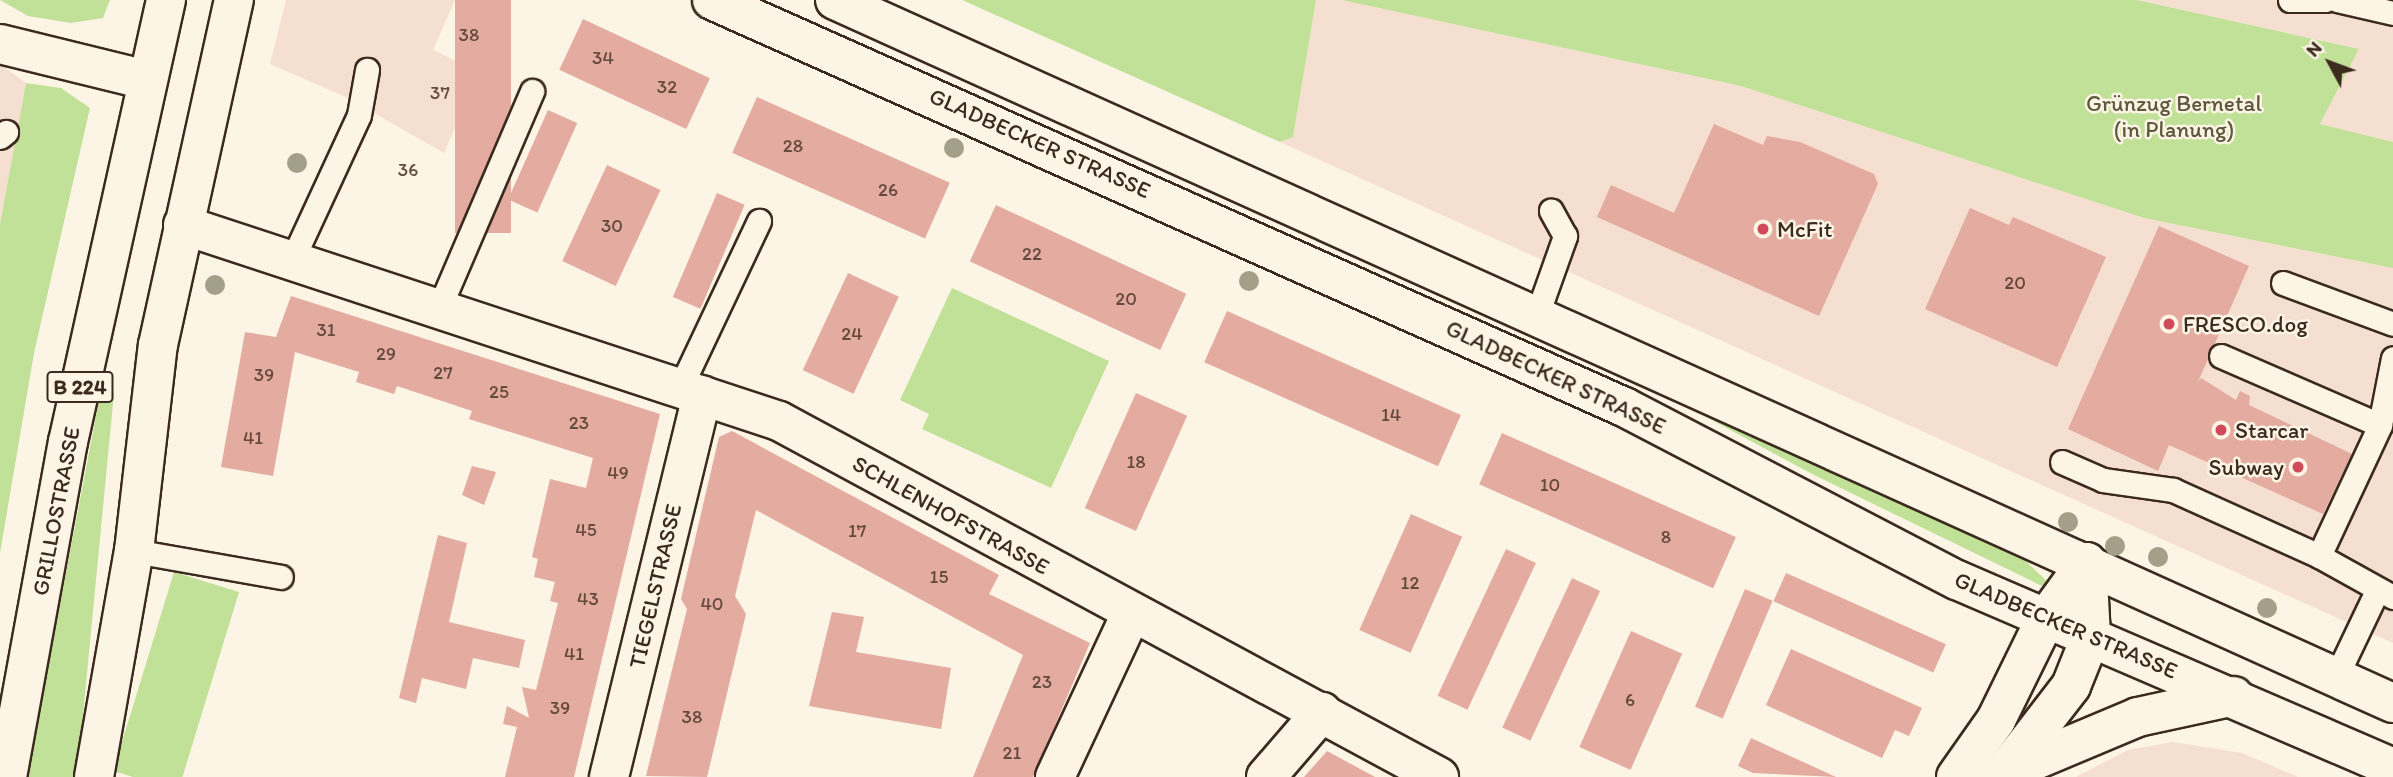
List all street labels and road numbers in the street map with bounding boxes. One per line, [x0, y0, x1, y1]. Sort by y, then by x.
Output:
street label: GLADBECKER STRASSE [925, 82, 1155, 204]
street label: GLADBECKER STRASSE [1441, 314, 1671, 440]
road number: B 224 [45, 370, 115, 404]
street label: GRILLOSTRASSE [26, 424, 86, 598]
street label: SCHLENHOFSTRASSE [848, 449, 1054, 581]
street label: TIEGELSTRASSE [623, 501, 687, 671]
street label: GLADBECKER STRASSE [1950, 565, 2182, 685]

